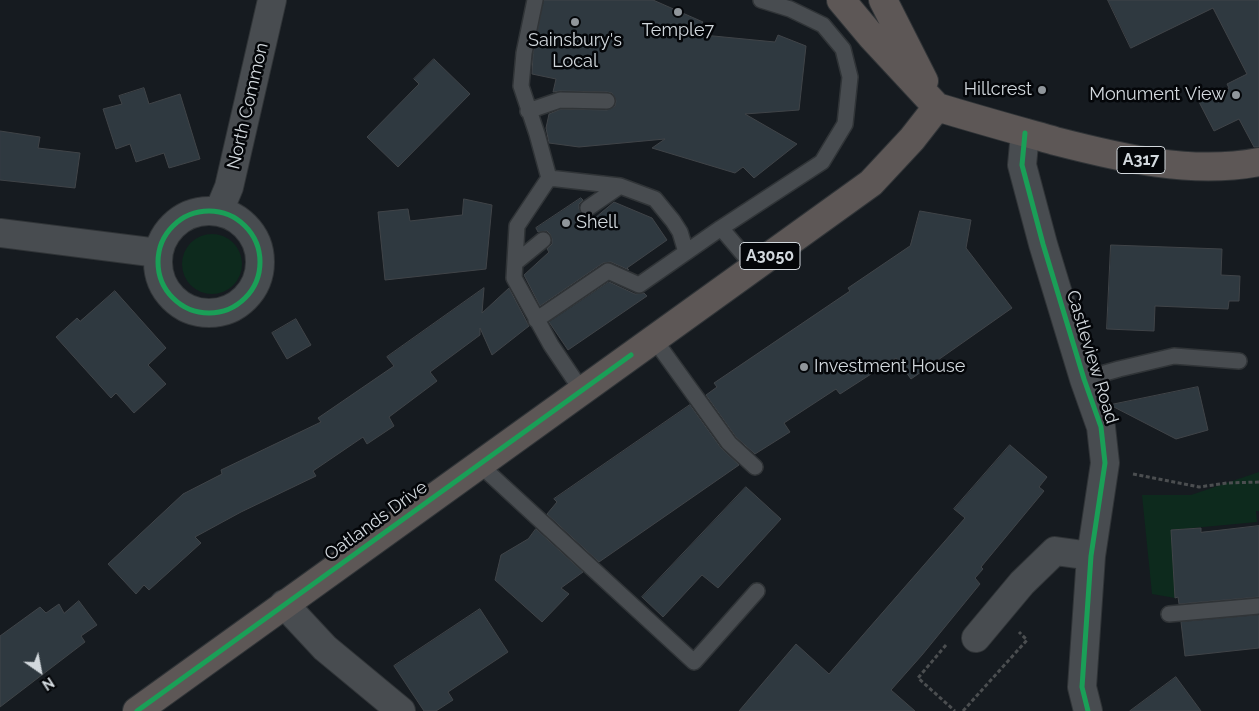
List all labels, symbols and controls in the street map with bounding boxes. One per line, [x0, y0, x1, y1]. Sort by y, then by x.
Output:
marker: Temple7 [672, 6, 684, 18]
marker: Sainsbury's Local [569, 16, 581, 28]
place label: Temple7 [642, 20, 714, 42]
place label: Sainsbury's Local [528, 30, 622, 72]
street label: North Common [223, 41, 273, 171]
place label: Hillcrest [964, 79, 1032, 101]
marker: Hillcrest [1036, 84, 1048, 96]
place label: Monument View [1089, 84, 1226, 106]
marker: Monument View [1230, 89, 1242, 101]
road number: A317 [1117, 146, 1165, 174]
place label: Shell [576, 212, 618, 234]
marker: Shell [560, 217, 572, 229]
road number: A3050 [740, 242, 800, 270]
street label: Castleview Road [1061, 288, 1123, 426]
place label: Investment House [814, 356, 965, 378]
marker: Investment House [798, 361, 810, 373]
street label: Oatlands Drive [320, 476, 432, 566]
north arrow [15, 646, 65, 696]
text: N [39, 674, 57, 693]

